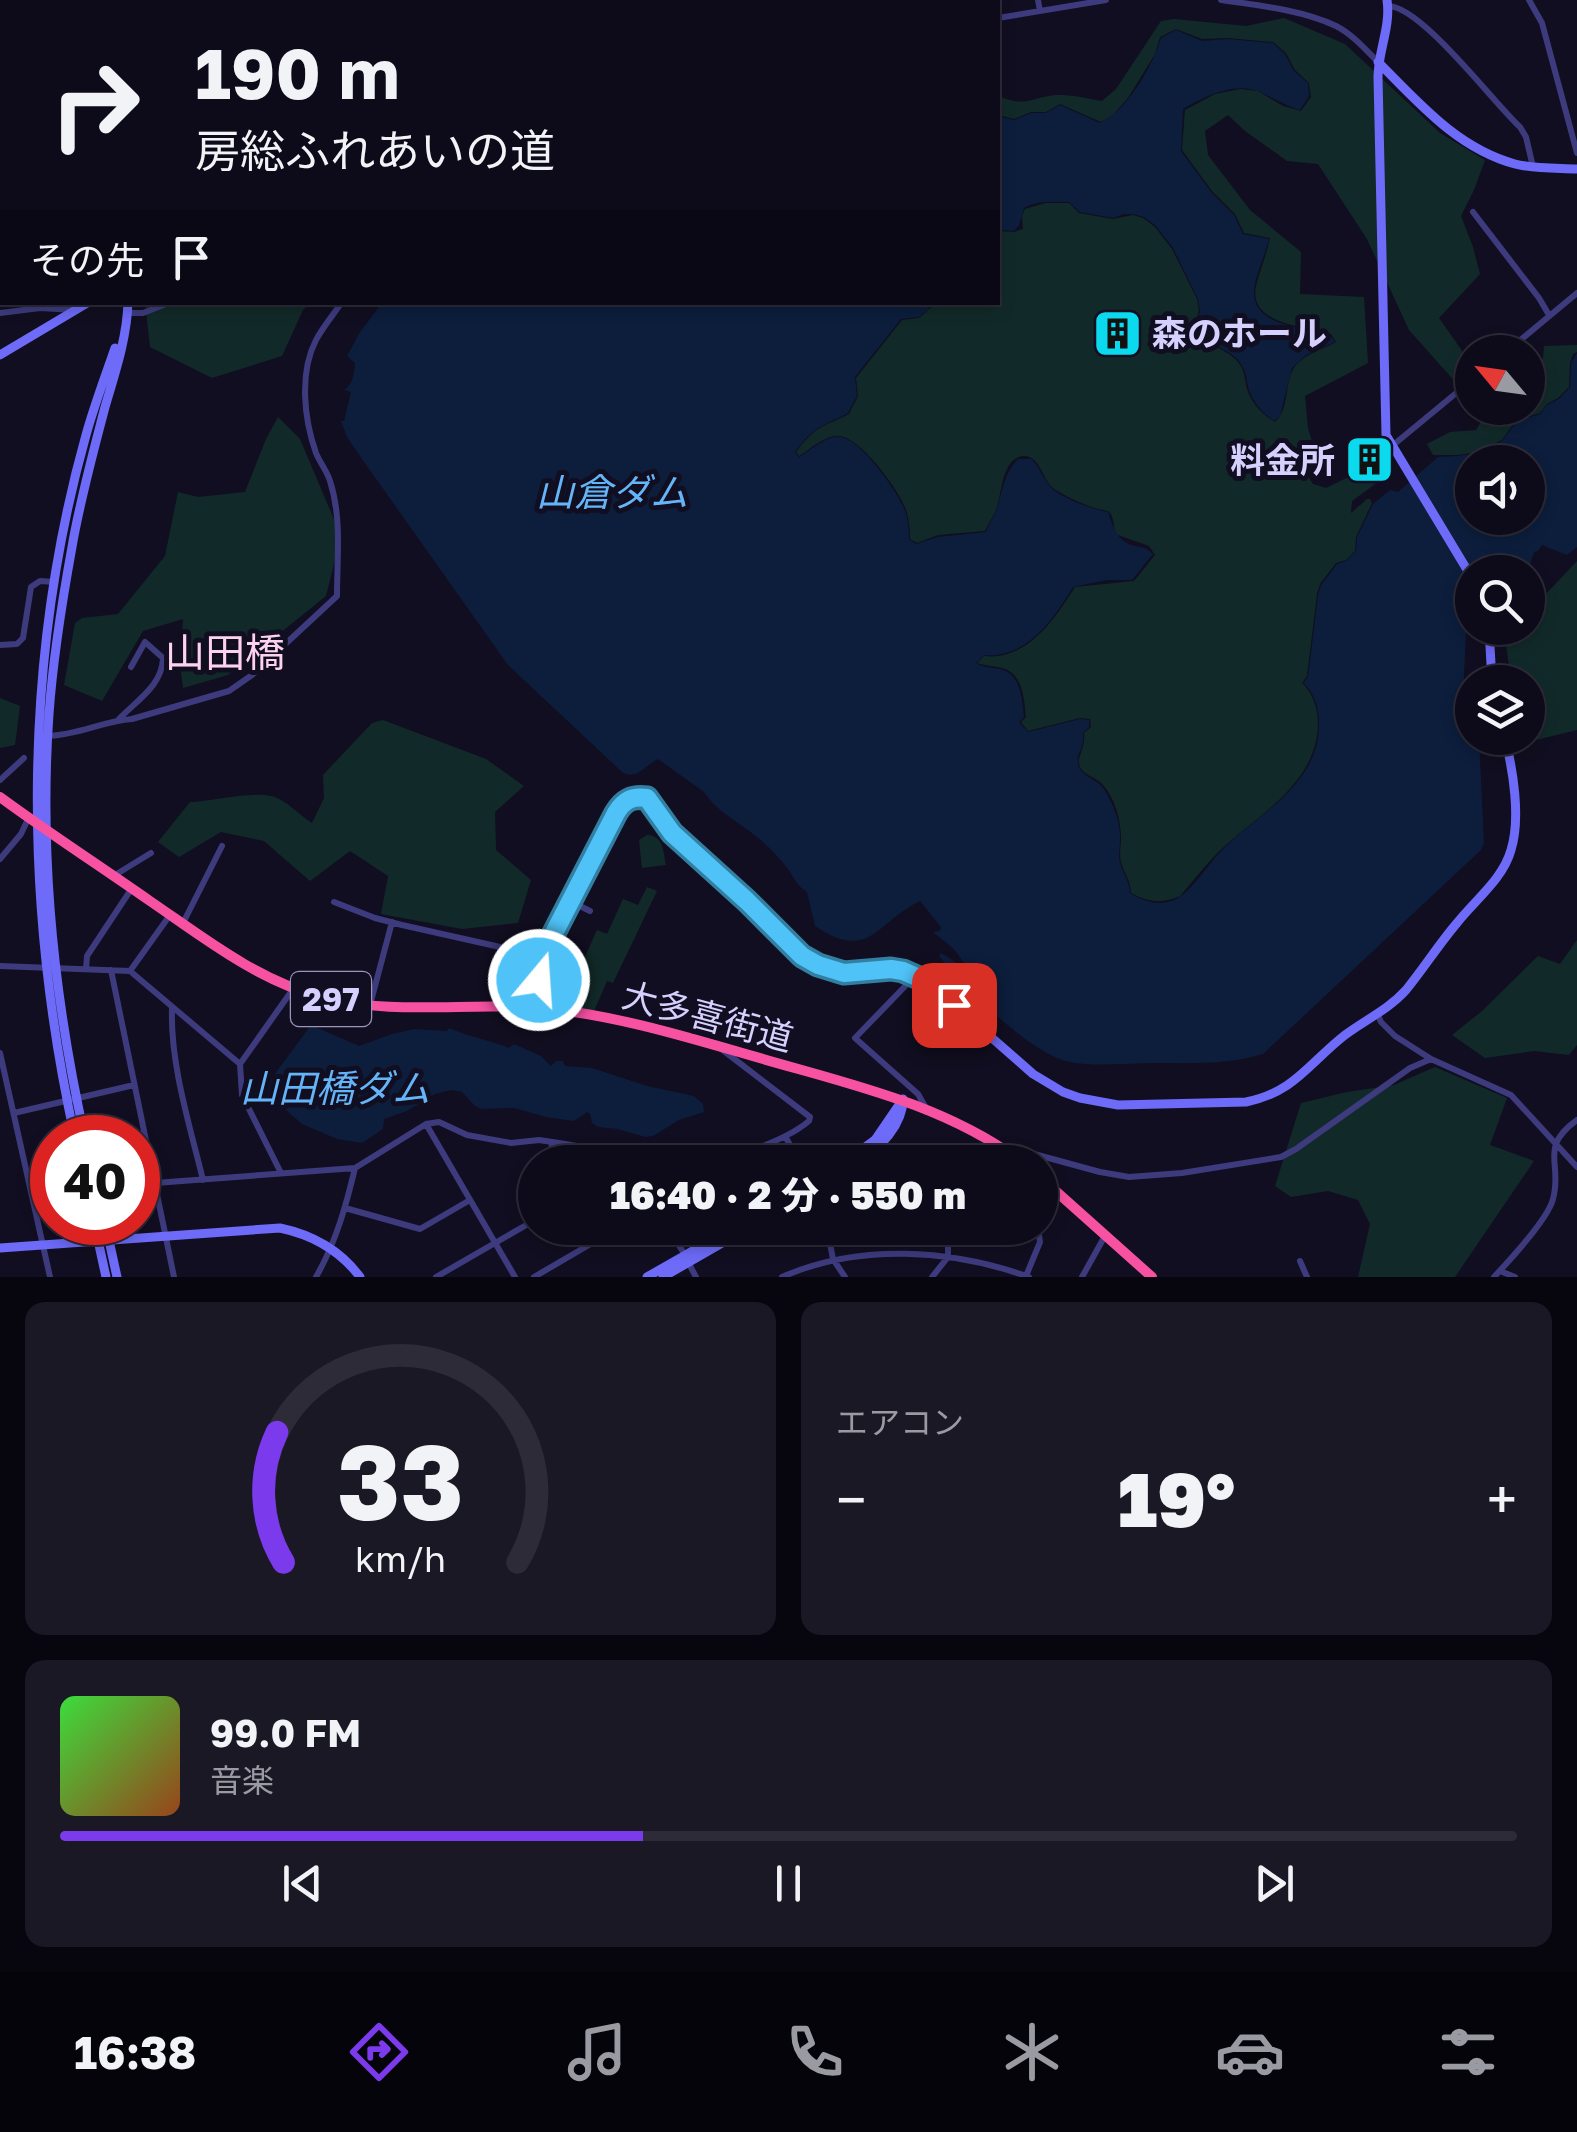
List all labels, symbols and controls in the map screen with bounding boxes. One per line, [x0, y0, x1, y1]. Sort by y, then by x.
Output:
text: 190 m [195, 30, 400, 114]
icon: right [30, 40, 160, 170]
text: 房総ふれあいの道 [195, 123, 555, 177]
icon: arrive [164, 230, 219, 285]
text: その先 [30, 237, 144, 282]
building icon: 森のホール [1091, 307, 1143, 359]
place label: 森のホール [1152, 312, 1327, 354]
north arrow [1455, 335, 1545, 425]
map controls [1455, 335, 1545, 755]
building icon: 料金所 [1344, 434, 1396, 486]
place label: 料金所 [1230, 439, 1335, 481]
button: sound [1455, 445, 1545, 535]
water label: 山倉ダム [536, 469, 688, 514]
button: search [1455, 555, 1545, 645]
district label: 山田橋 [165, 628, 285, 676]
button: layers [1455, 665, 1545, 755]
position arrow [487, 928, 591, 1032]
pin [912, 963, 997, 1048]
road number: 297 [291, 972, 371, 1026]
street label: 大多喜街道 [618, 973, 798, 1059]
icon: arrive [927, 978, 982, 1033]
water label: 山田橋ダム [240, 1065, 430, 1110]
speed limit sign: 40 [30, 1115, 160, 1245]
text: 16:40 · 2 分 · 550 m [610, 1172, 966, 1217]
text: エアコン [836, 1403, 964, 1441]
text: 33 [337, 1418, 464, 1543]
text: 19° [1118, 1453, 1235, 1544]
text: − [836, 1466, 866, 1532]
text: + [1487, 1466, 1517, 1532]
text: km/h [355, 1537, 446, 1580]
text: 99.0 FM [210, 1710, 361, 1755]
text: 音楽 [210, 1761, 274, 1799]
icon: previous [275, 1856, 330, 1911]
icon: pause [761, 1856, 816, 1911]
icon: next [1247, 1856, 1302, 1911]
icon: directions [344, 2017, 414, 2087]
icon: music [562, 2017, 632, 2087]
icon: phone [780, 2017, 850, 2087]
icon: climate [997, 2017, 1067, 2087]
icon: car [1215, 2017, 1285, 2087]
icon: filters [1433, 2017, 1503, 2087]
text: 16:38 [74, 2025, 196, 2079]

